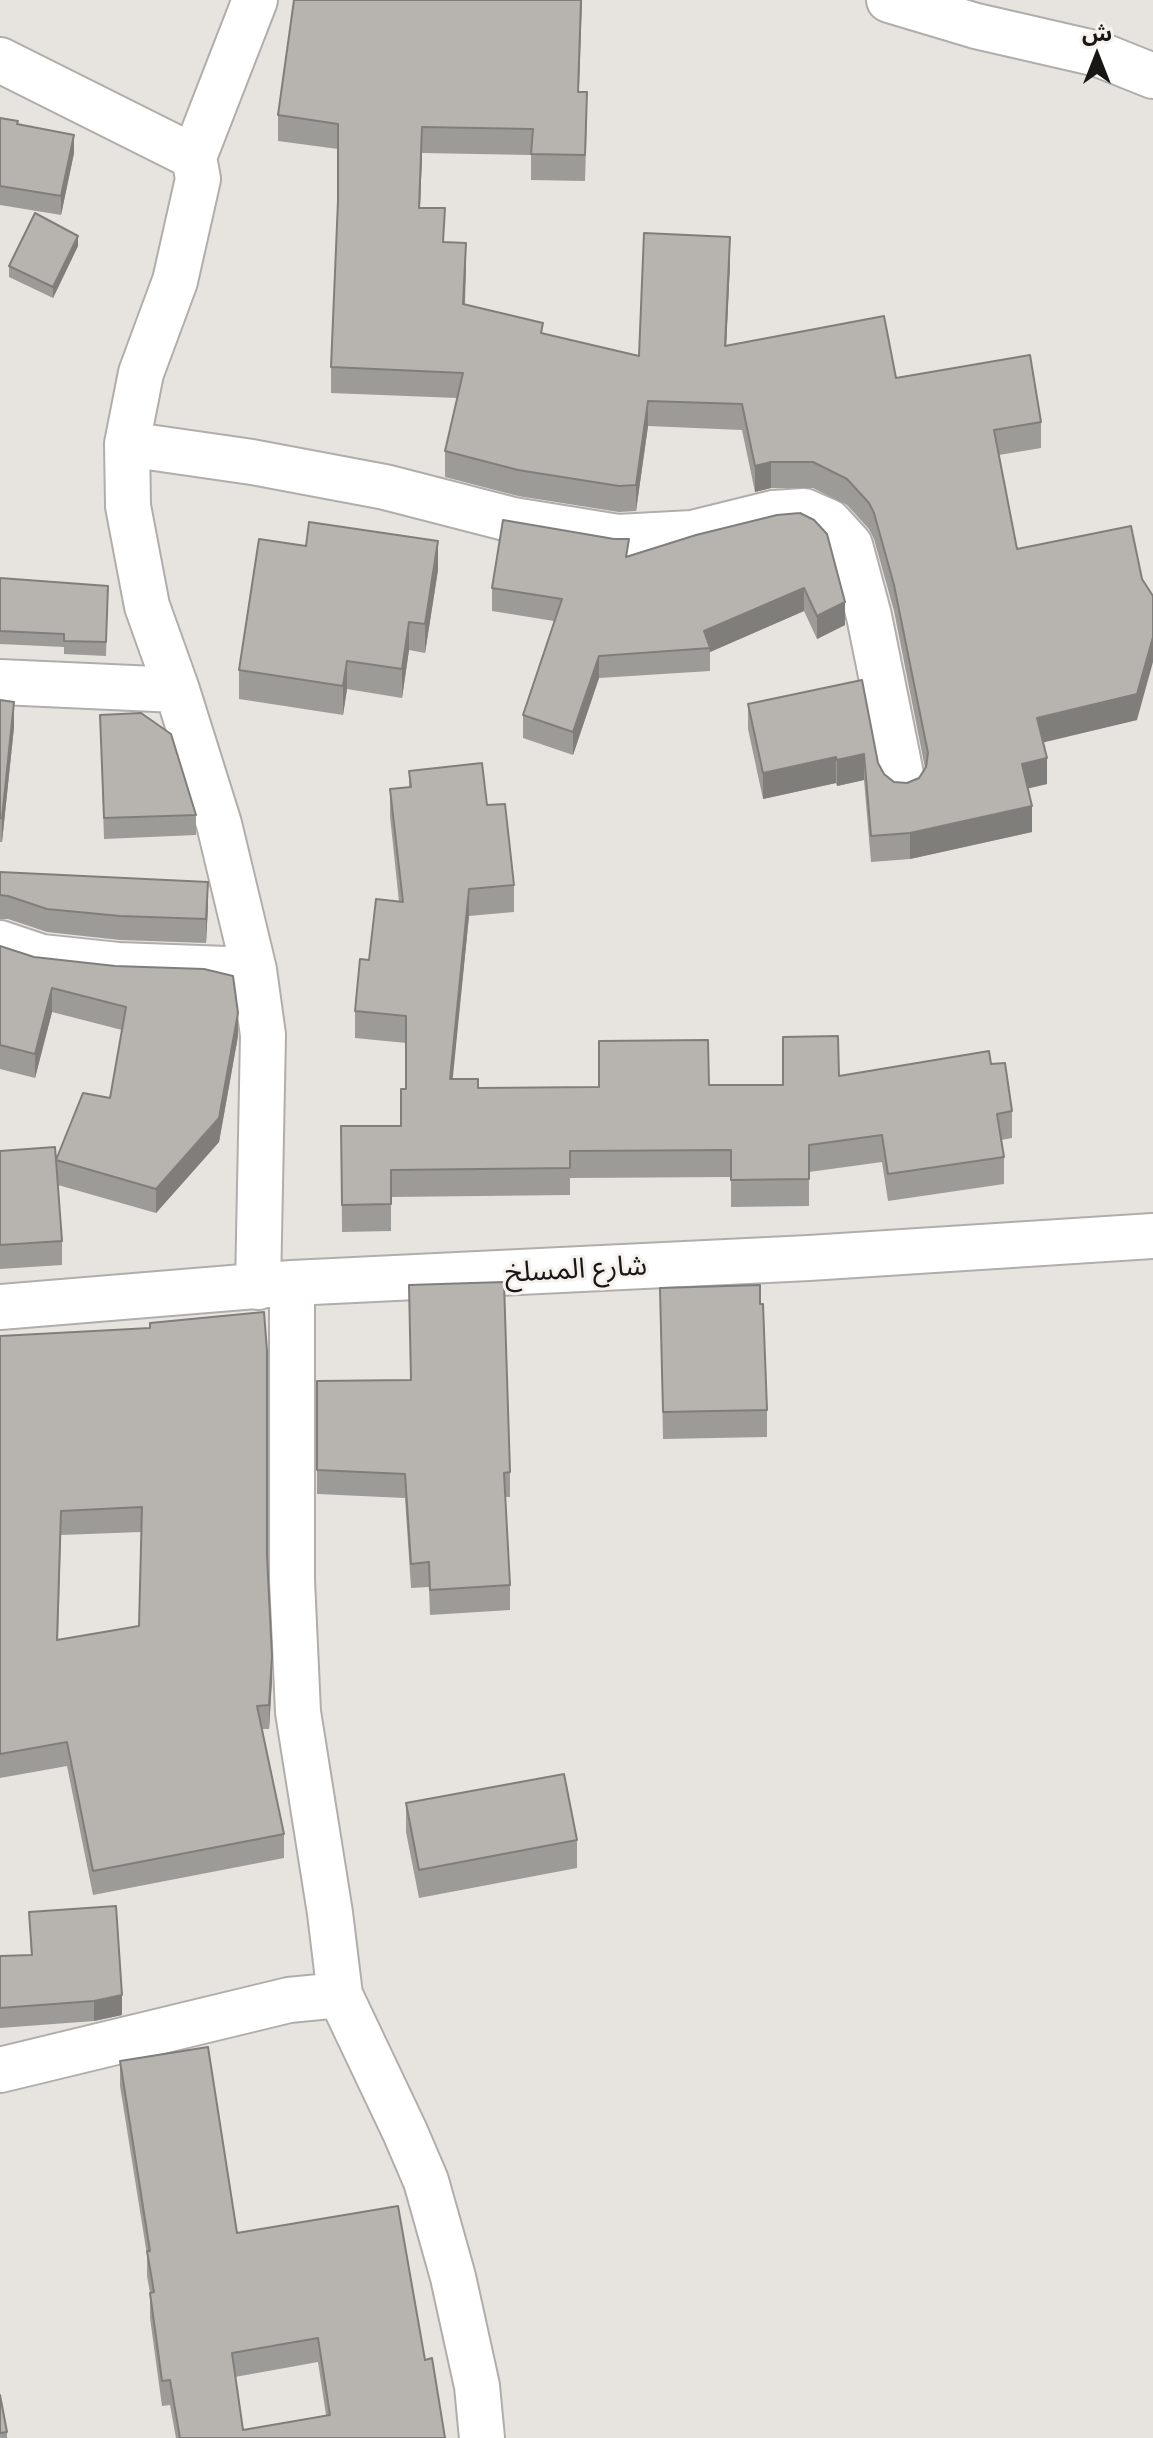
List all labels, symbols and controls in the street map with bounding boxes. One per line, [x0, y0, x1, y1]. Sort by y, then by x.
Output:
north arrow [1057, 16, 1137, 96]
text: ش [1082, 17, 1112, 47]
street label: شارع المسلخ [504, 1249, 648, 1291]

